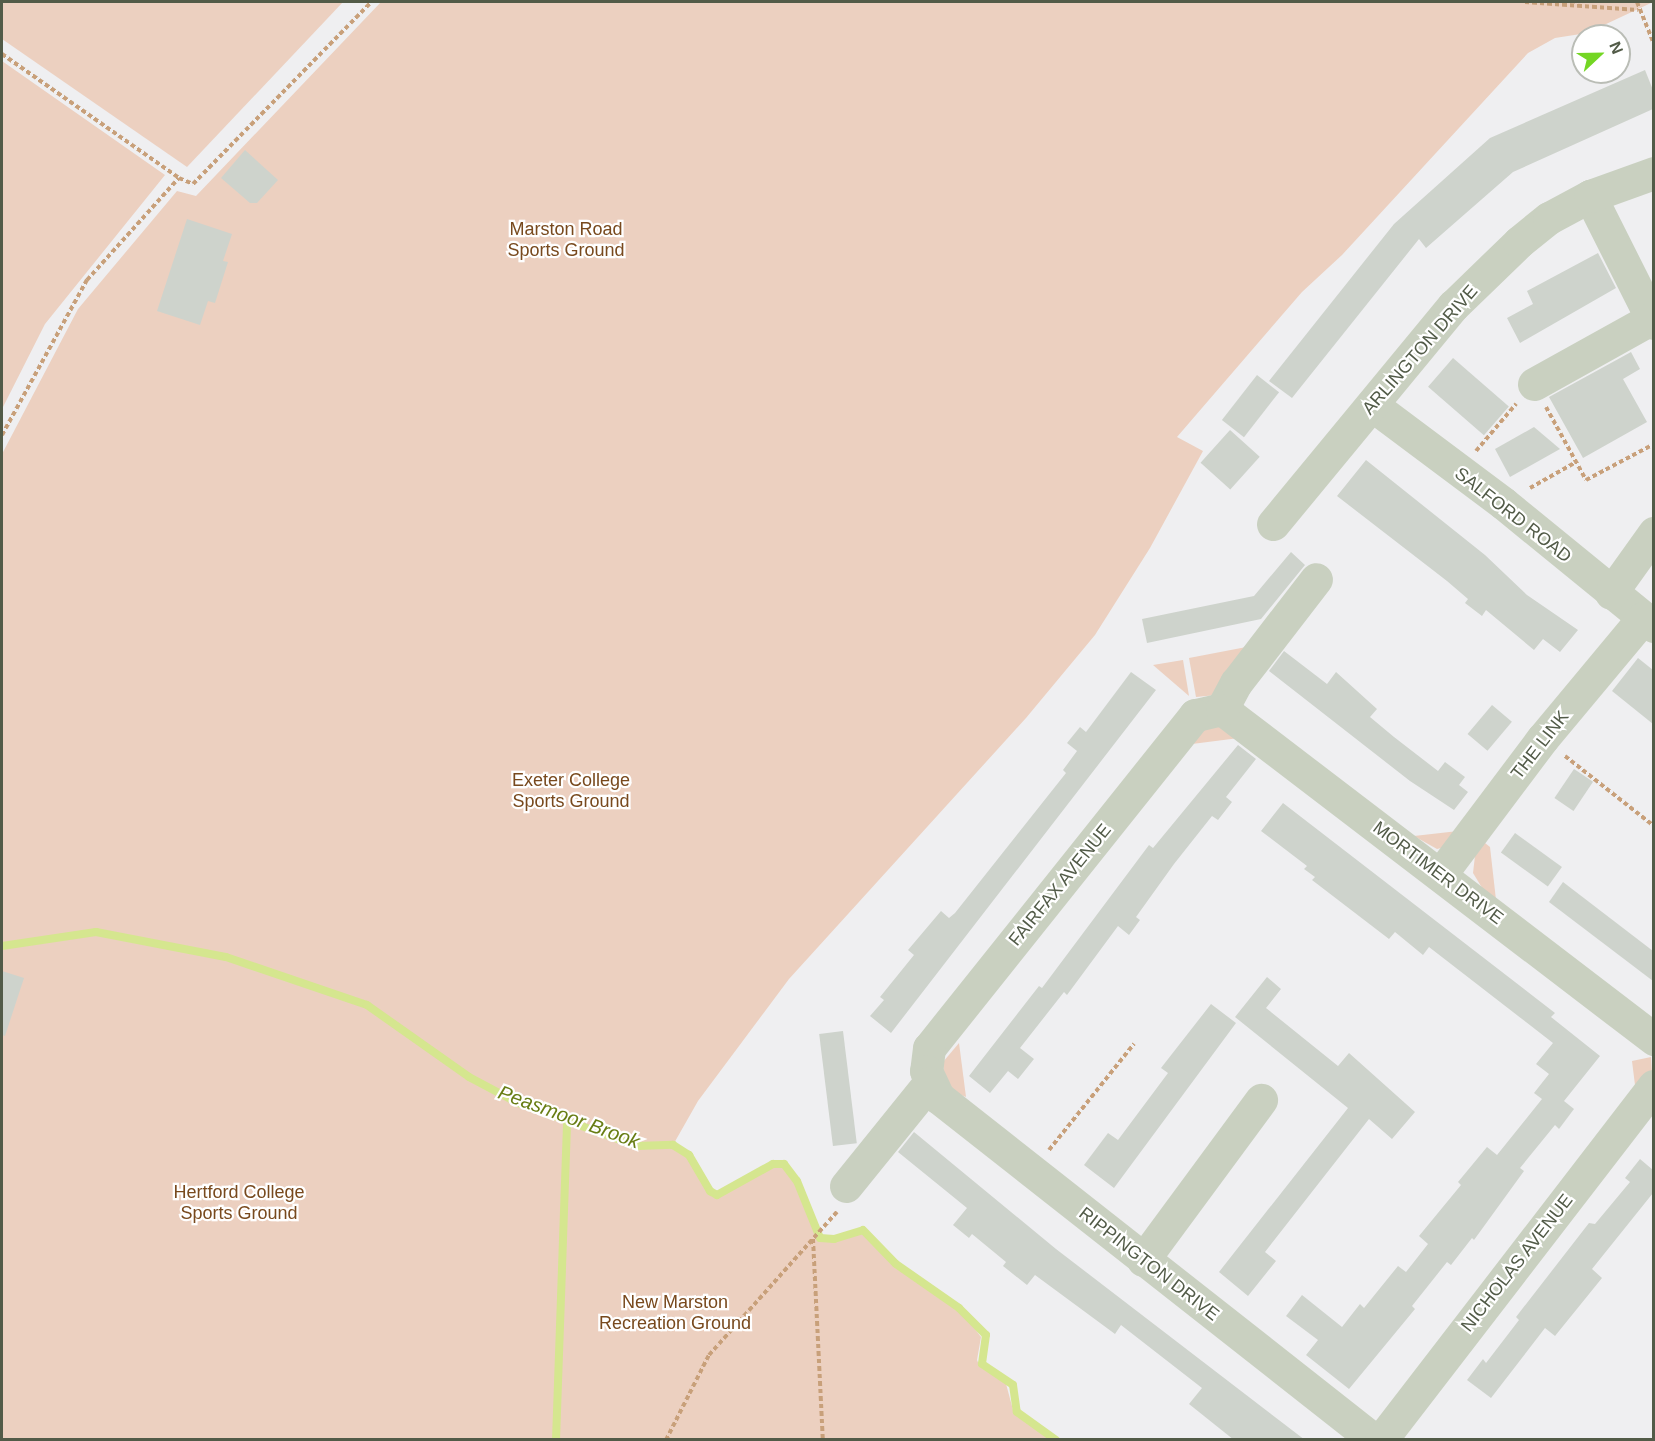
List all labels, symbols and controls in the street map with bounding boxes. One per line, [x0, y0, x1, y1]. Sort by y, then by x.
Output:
north arrow [1571, 24, 1631, 84]
text: N [1606, 39, 1626, 56]
park label: Marston Road Sports Ground [507, 219, 625, 262]
street label: ARLINGTON DRIVE [1358, 281, 1482, 419]
street label: SALFORD ROAD [1450, 463, 1576, 567]
street label: THE LINK [1507, 706, 1573, 784]
park label: Exeter College Sports Ground [512, 770, 630, 812]
street label: MORTIMER DRIVE [1369, 817, 1507, 929]
street label: FAIRFAX AVENUE [1004, 819, 1116, 951]
water label: Peasmoor Brook [495, 1080, 643, 1154]
park label: Hertford College Sports Ground [173, 1182, 305, 1224]
street label: NICHOLAS AVENUE [1456, 1189, 1578, 1337]
street label: RIPPINGTON DRIVE [1075, 1203, 1223, 1325]
park label: New Marston Recreation Ground [599, 1292, 751, 1334]

